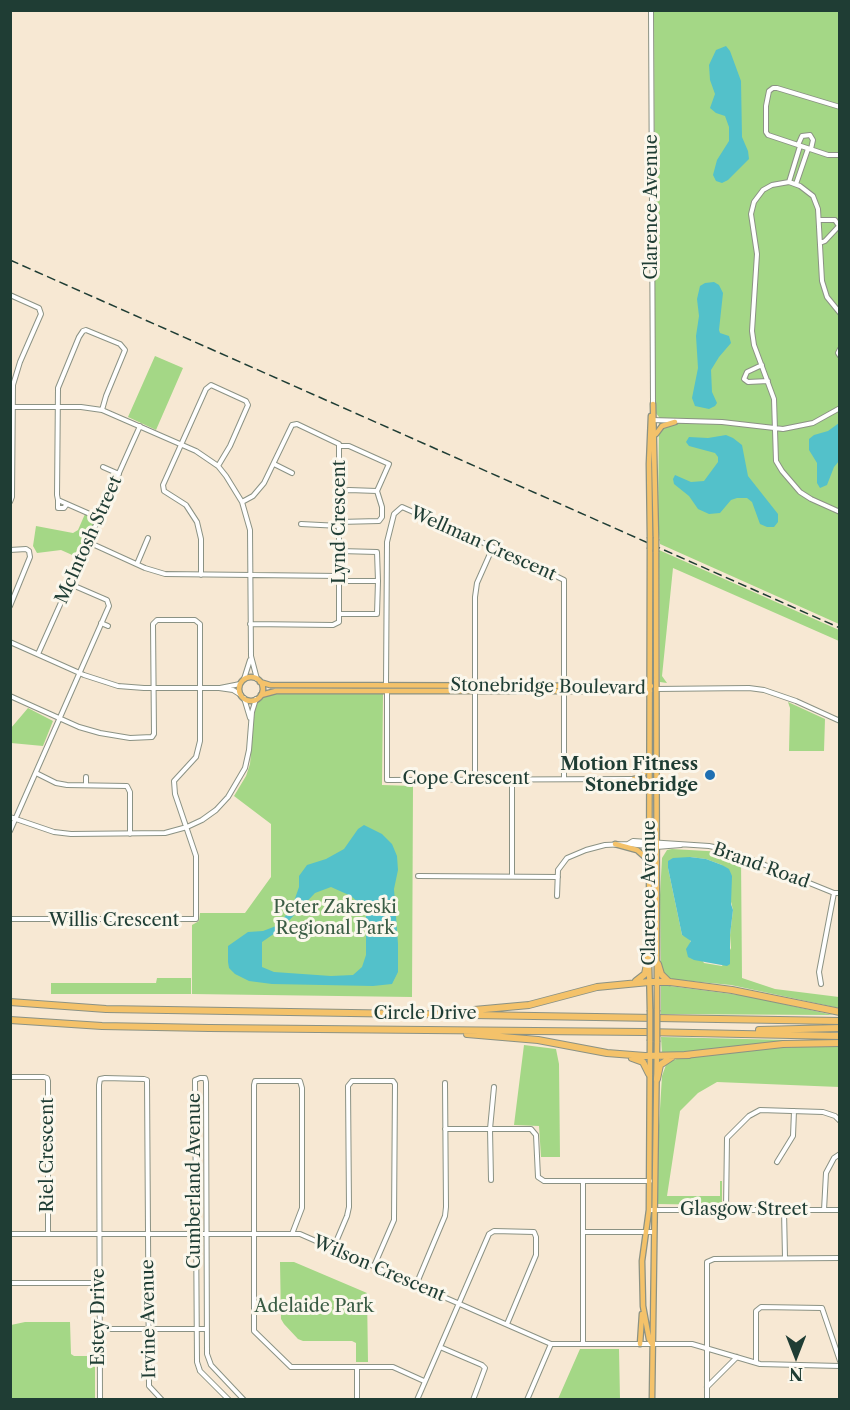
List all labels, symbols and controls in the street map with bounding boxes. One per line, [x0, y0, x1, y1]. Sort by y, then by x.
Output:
street label: Clarence Avenue [641, 134, 663, 280]
street label: Lynd Crescent [329, 460, 351, 584]
street label: McIntosh Street [51, 473, 127, 607]
street label: Wellman Crescent [407, 502, 559, 586]
street label: Stonebridge Boulevard [450, 674, 646, 700]
place label: Motion Fitness Stonebridge [560, 754, 698, 796]
street label: Cope Crescent [402, 768, 530, 790]
marker: Motion Fitness Stonebridge [703, 768, 717, 782]
street label: Clarence Avenue [639, 820, 661, 966]
street label: Brand Road [710, 839, 812, 893]
park label: Peter Zakreski Regional Park [273, 897, 397, 940]
street label: Willis Crescent [49, 910, 179, 932]
street label: Circle Drive [373, 1003, 477, 1025]
street label: Cumberland Avenue [184, 1093, 206, 1269]
street label: Riel Crescent [37, 1097, 59, 1213]
street label: Glasgow Street [680, 1199, 808, 1221]
street label: Wilson Crescent [310, 1231, 448, 1307]
street label: Irvine Avenue [137, 1259, 161, 1379]
street label: Estey Drive [88, 1268, 110, 1366]
park label: Adelaide Park [254, 1296, 374, 1318]
north arrow [766, 1326, 826, 1386]
text: N [789, 1364, 803, 1384]

